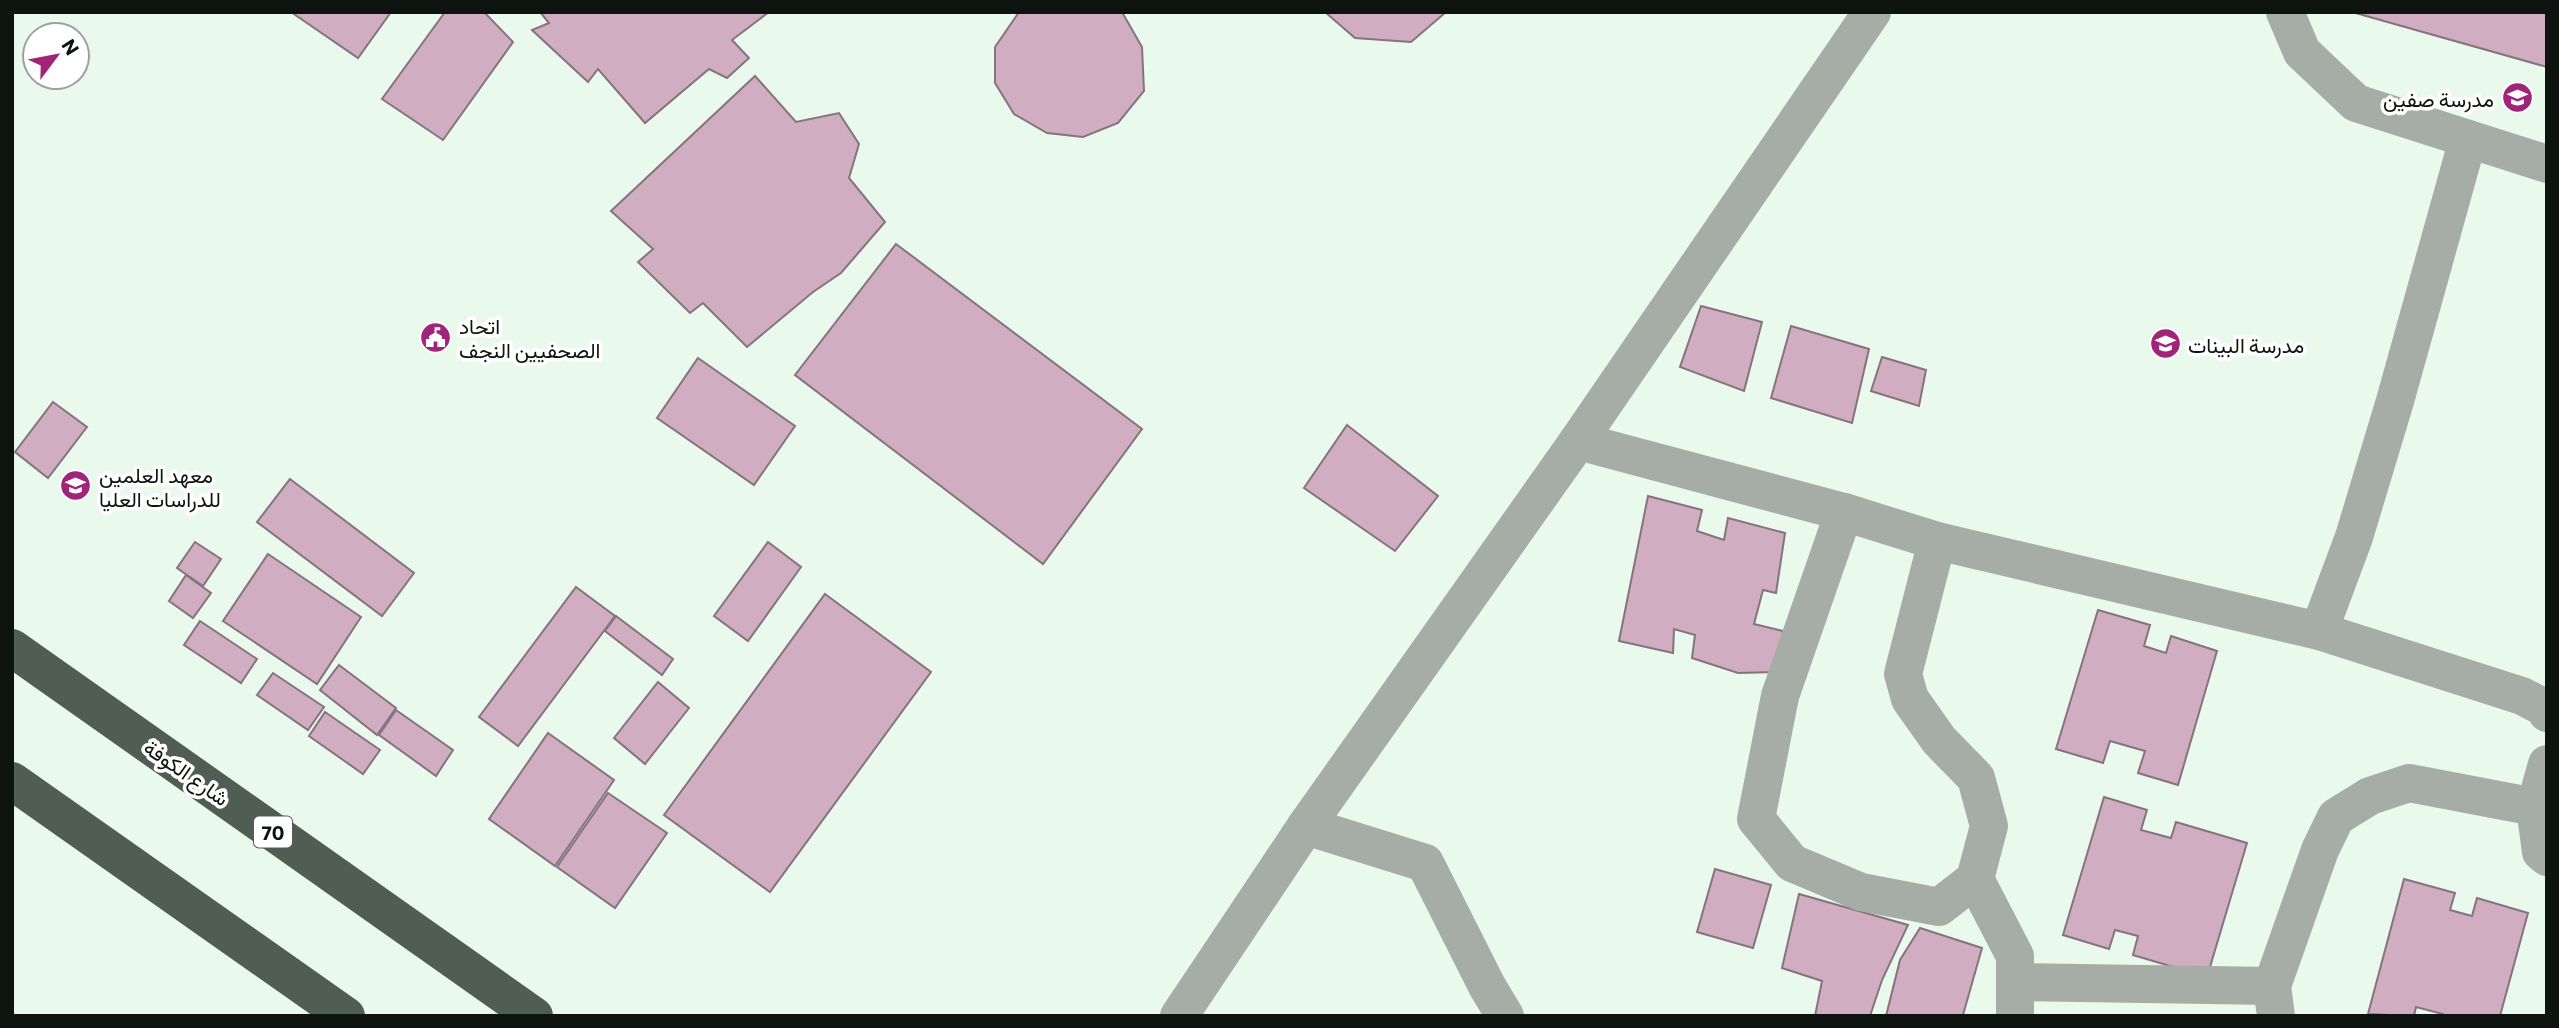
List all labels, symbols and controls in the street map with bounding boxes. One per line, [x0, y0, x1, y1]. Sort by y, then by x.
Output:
north arrow [21, 21, 91, 91]
text: N [57, 35, 84, 59]
school or university icon: مدرسة صفين [2500, 81, 2534, 115]
place label: مدرسة صفين [2383, 86, 2494, 113]
place label: اتحاد الصحفيين النجف [459, 313, 600, 363]
public building icon: اتحاد الصحفيين النجف [419, 320, 453, 354]
school or university icon: مدرسة البينات [2148, 327, 2182, 361]
place label: مدرسة البينات [2188, 332, 2304, 359]
place label: معهد العلمين للدراسات العليا [99, 462, 221, 513]
school or university icon: معهد العلمين للدراسات العليا [59, 469, 93, 503]
street label: شارع الكوفة [138, 734, 234, 813]
road number: 70 [254, 817, 292, 848]

